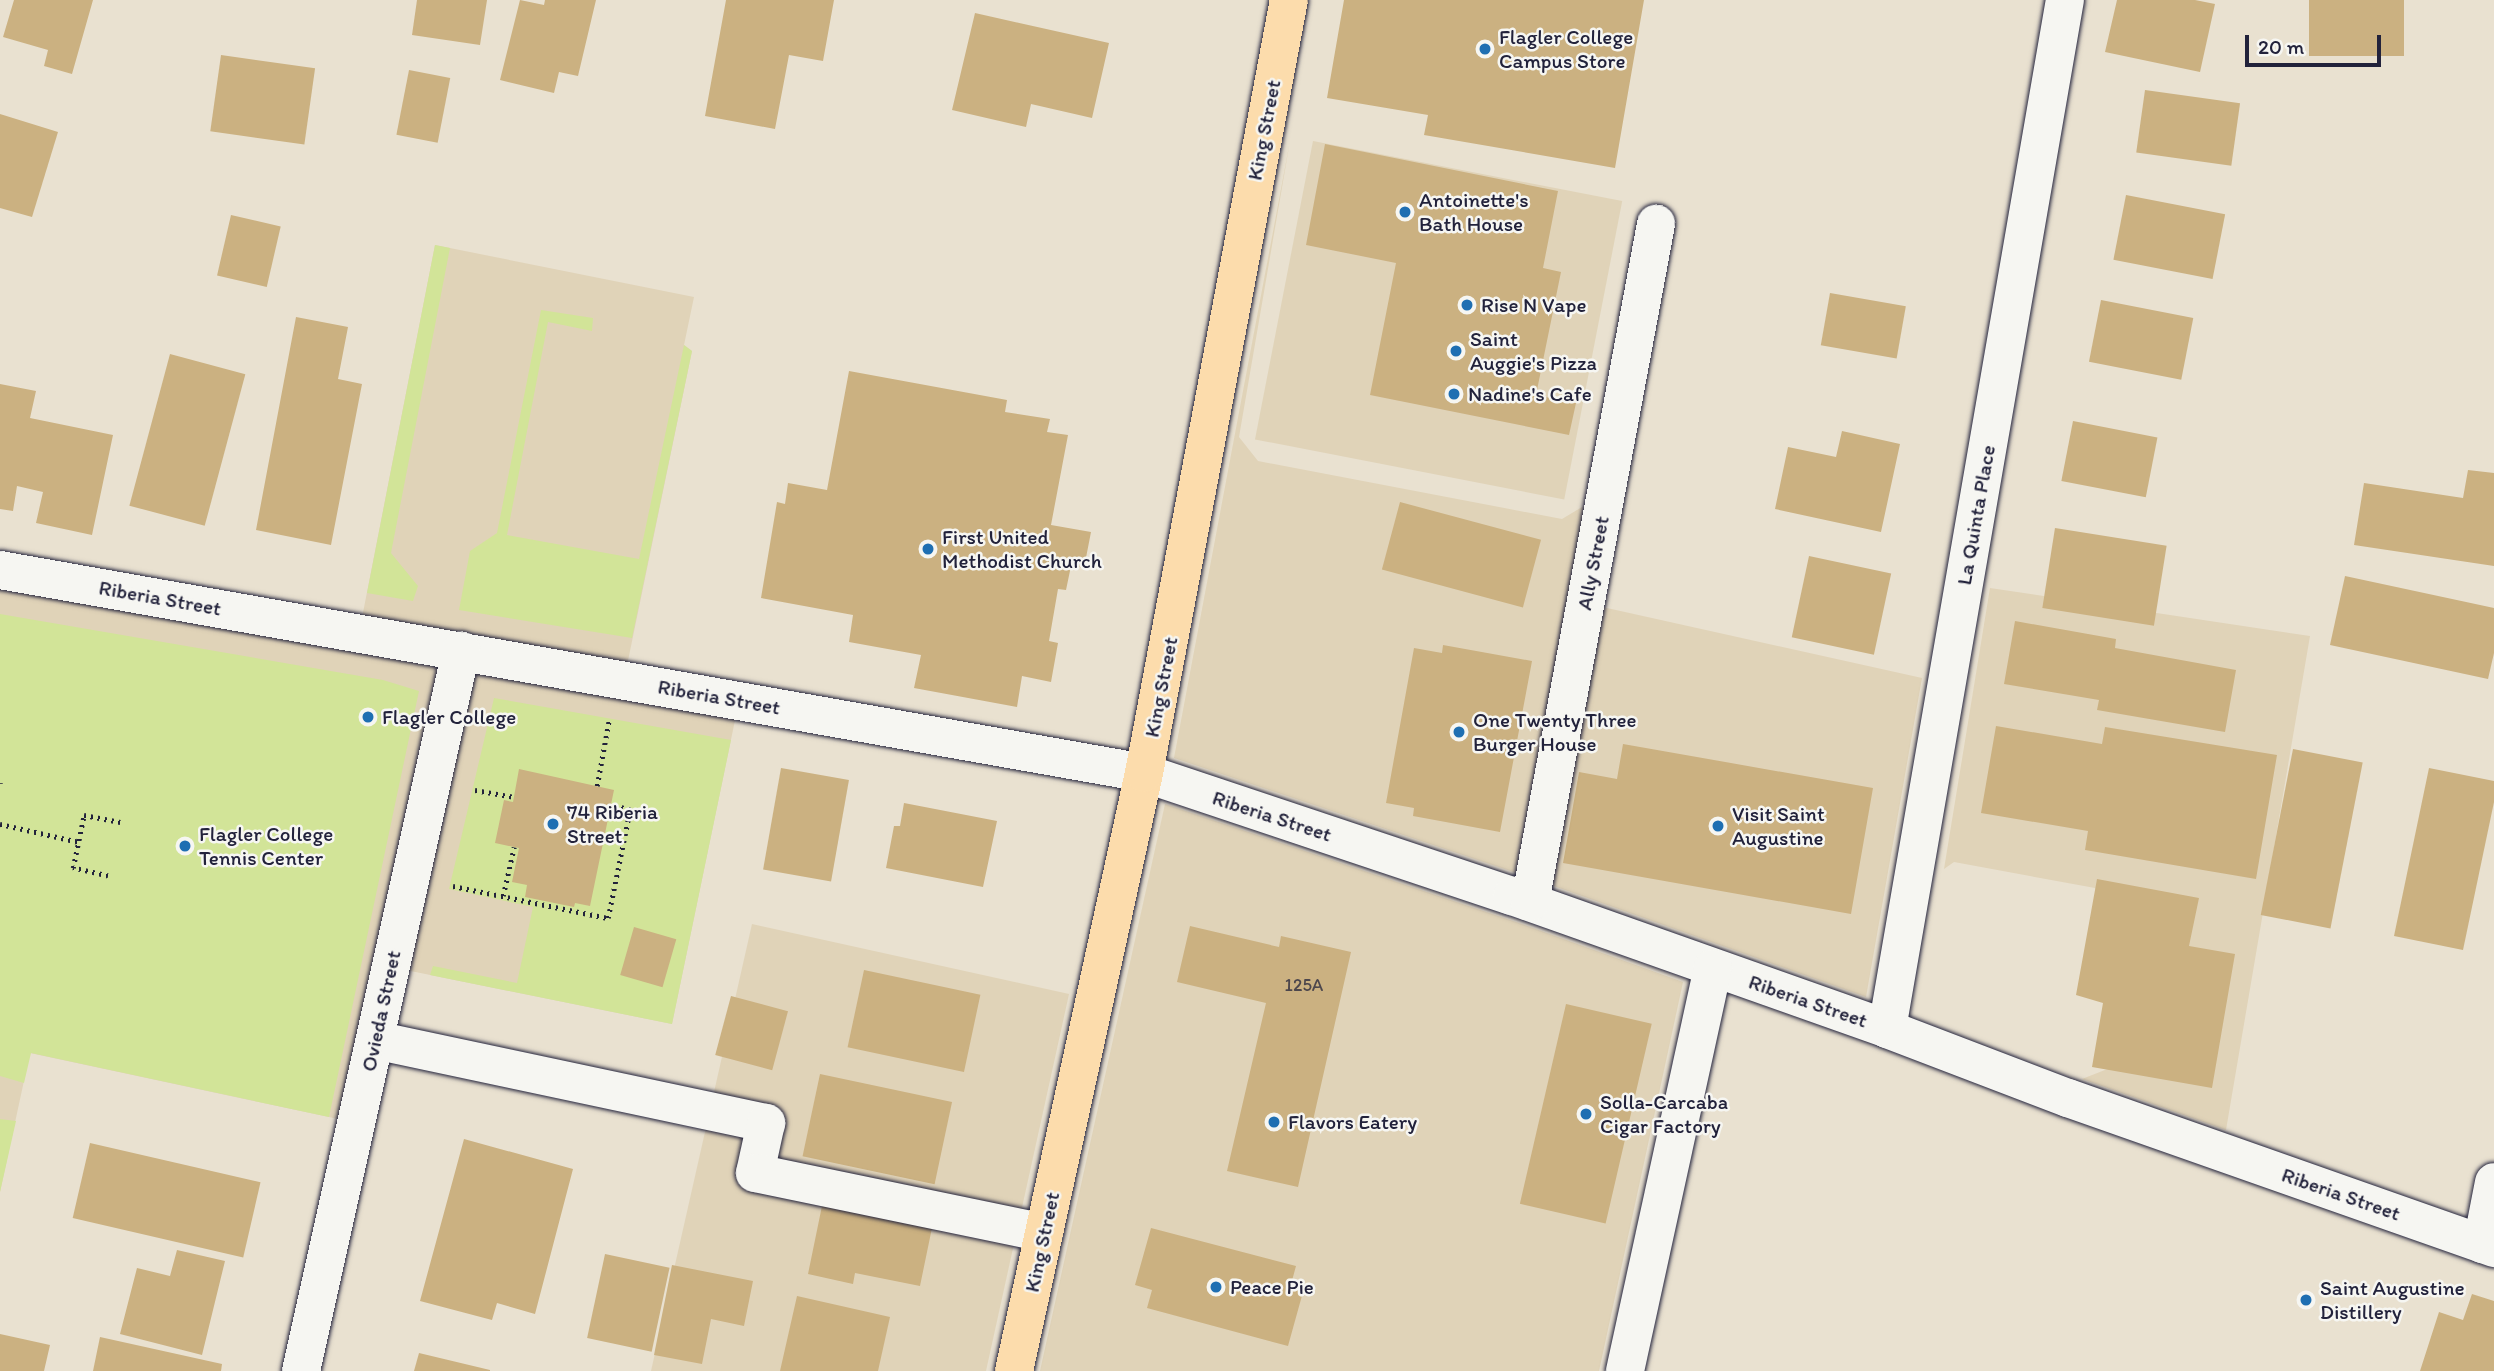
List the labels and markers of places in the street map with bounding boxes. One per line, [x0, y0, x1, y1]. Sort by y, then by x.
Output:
place label: Flagler College Campus Store [1499, 24, 1633, 74]
marker: Flagler College Campus Store [1477, 41, 1493, 57]
place label: Antoinette's Bath House [1419, 187, 1529, 237]
marker: Antoinette's Bath House [1397, 204, 1413, 220]
place label: Rise N Vape [1481, 292, 1586, 318]
marker: Rise N Vape [1459, 297, 1475, 313]
place label: Saint Auggie's Pizza [1470, 326, 1597, 376]
marker: Saint Auggie's Pizza [1448, 343, 1464, 359]
place label: Nadine's Cafe [1468, 381, 1592, 407]
marker: Nadine's Cafe [1446, 386, 1462, 402]
place label: First United Methodist Church [942, 524, 1102, 574]
marker: First United Methodist Church [920, 541, 936, 557]
place label: Flagler College [382, 704, 516, 730]
place label: One Twenty Three Burger House [1473, 707, 1634, 757]
marker: Flagler College [360, 709, 376, 725]
marker: One Twenty Three Burger House [1451, 724, 1467, 740]
place label: 74 Riberia Street [567, 799, 658, 849]
place label: Visit Saint Augustine [1732, 801, 1825, 851]
marker: 74 Riberia Street [545, 816, 561, 832]
marker: Visit Saint Augustine [1710, 818, 1726, 834]
place label: Flagler College Tennis Center [199, 821, 333, 871]
marker: Flagler College Tennis Center [177, 838, 193, 854]
place label: Solla-Carcaba Cigar Factory [1600, 1089, 1728, 1139]
marker: Solla-Carcaba Cigar Factory [1578, 1106, 1594, 1122]
place label: Flavors Eatery [1288, 1109, 1417, 1135]
marker: Flavors Eatery [1266, 1114, 1282, 1130]
place label: Peace Pie [1230, 1274, 1314, 1300]
place label: Saint Augustine Distillery [2320, 1275, 2464, 1325]
marker: Peace Pie [1208, 1279, 1224, 1295]
marker: Saint Augustine Distillery [2298, 1292, 2314, 1308]

